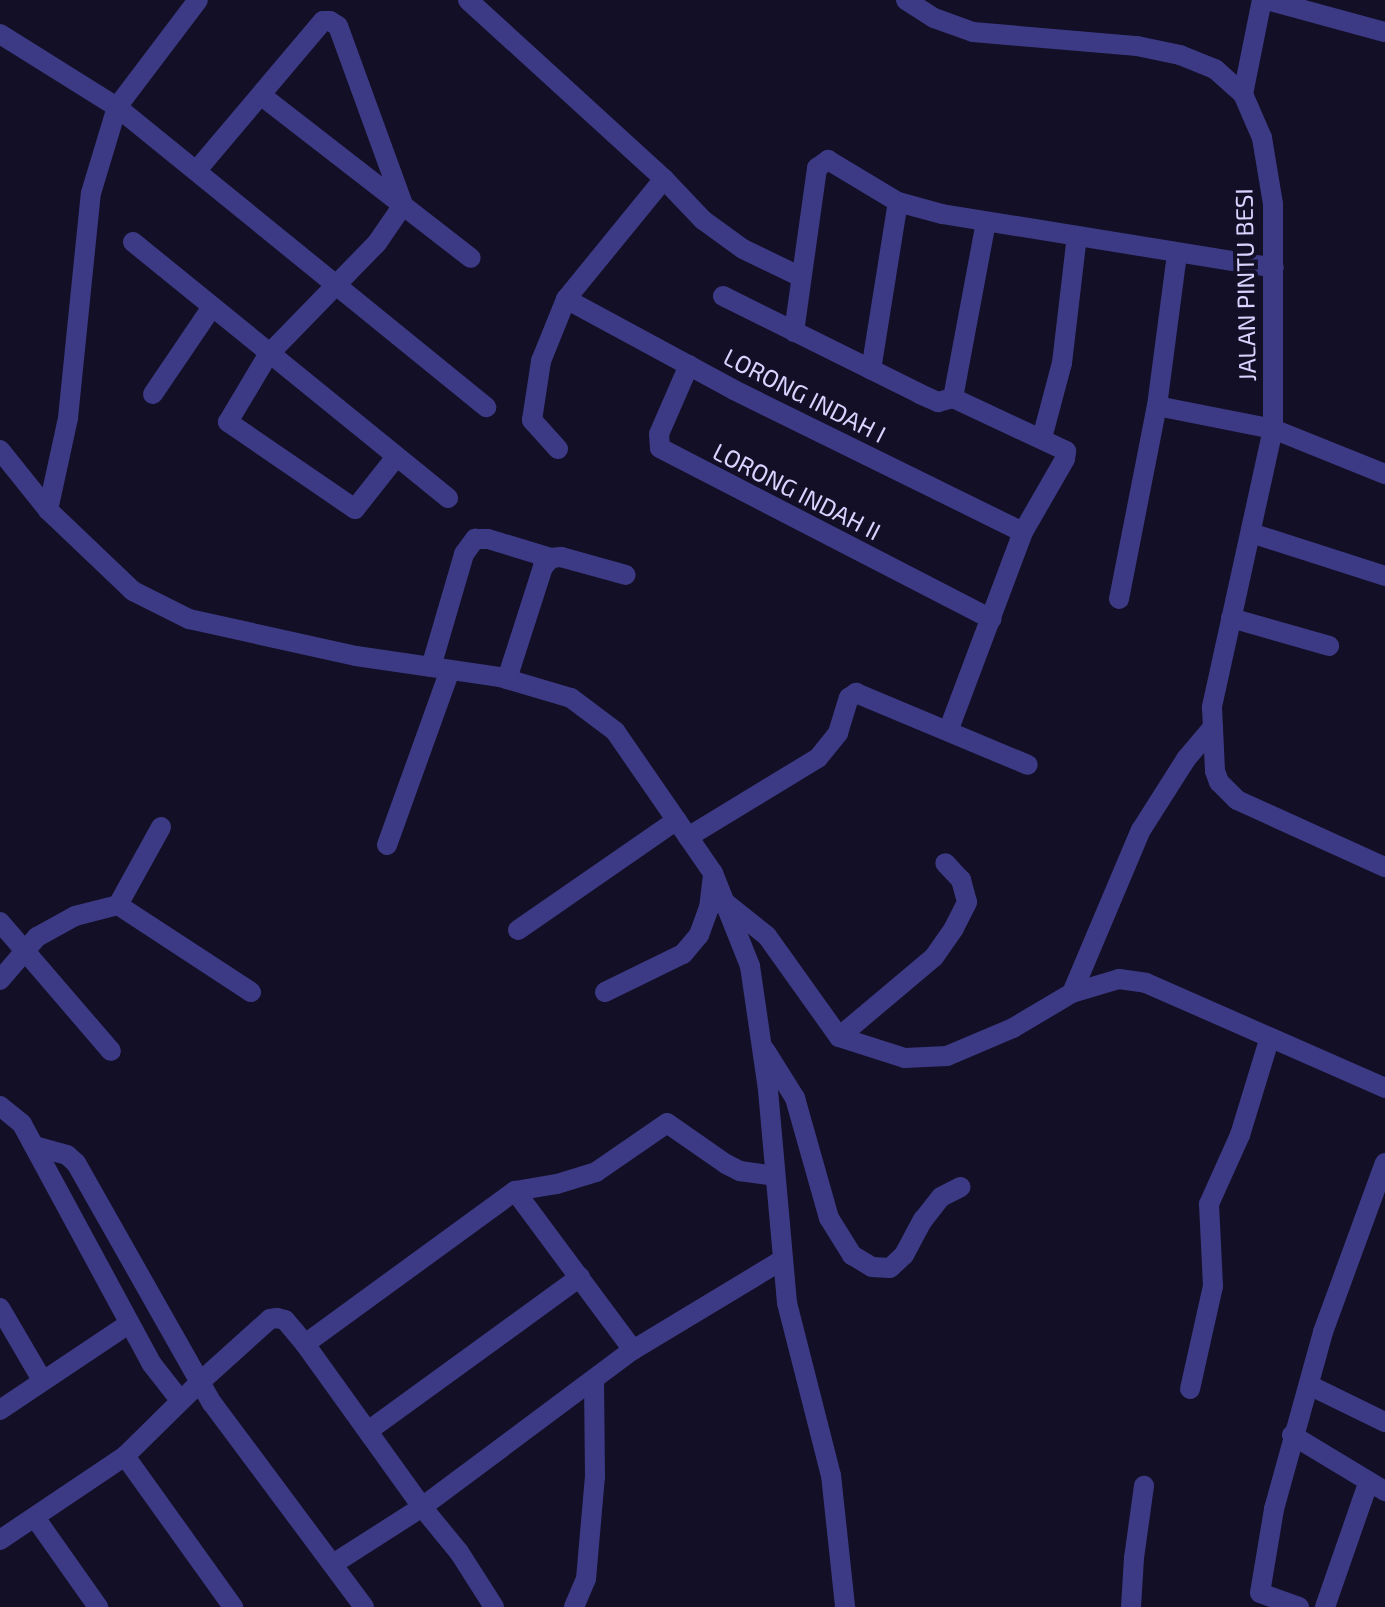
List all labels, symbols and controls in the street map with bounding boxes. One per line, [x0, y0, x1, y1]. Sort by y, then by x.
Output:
street label: JALAN PINTU BESI [1229, 188, 1261, 382]
street label: LORONG INDAH I [719, 342, 891, 448]
street label: LORONG INDAH II [708, 436, 886, 546]

